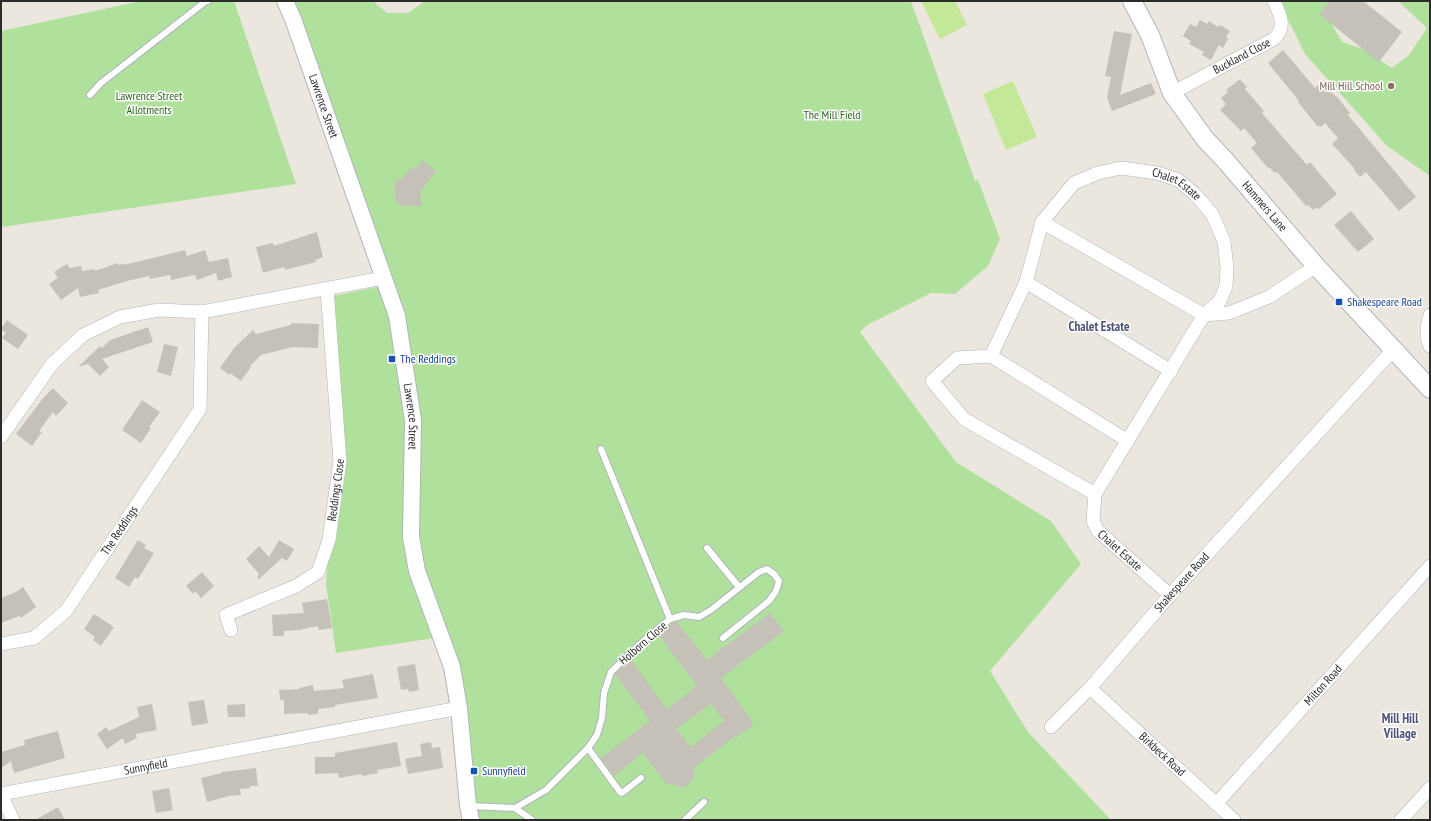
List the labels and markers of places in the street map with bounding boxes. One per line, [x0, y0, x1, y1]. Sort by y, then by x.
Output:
place label: Mill Hill School [1320, 78, 1383, 93]
marker: Mill Hill School [1386, 81, 1396, 91]
place label: Shakespeare Road [1347, 294, 1422, 309]
marker: Shakespeare Road [1334, 297, 1344, 307]
place label: The Reddings [400, 351, 456, 366]
marker: The Reddings [387, 354, 397, 364]
place label: Sunnyfield [482, 763, 526, 778]
marker: Sunnyfield [469, 766, 479, 776]

